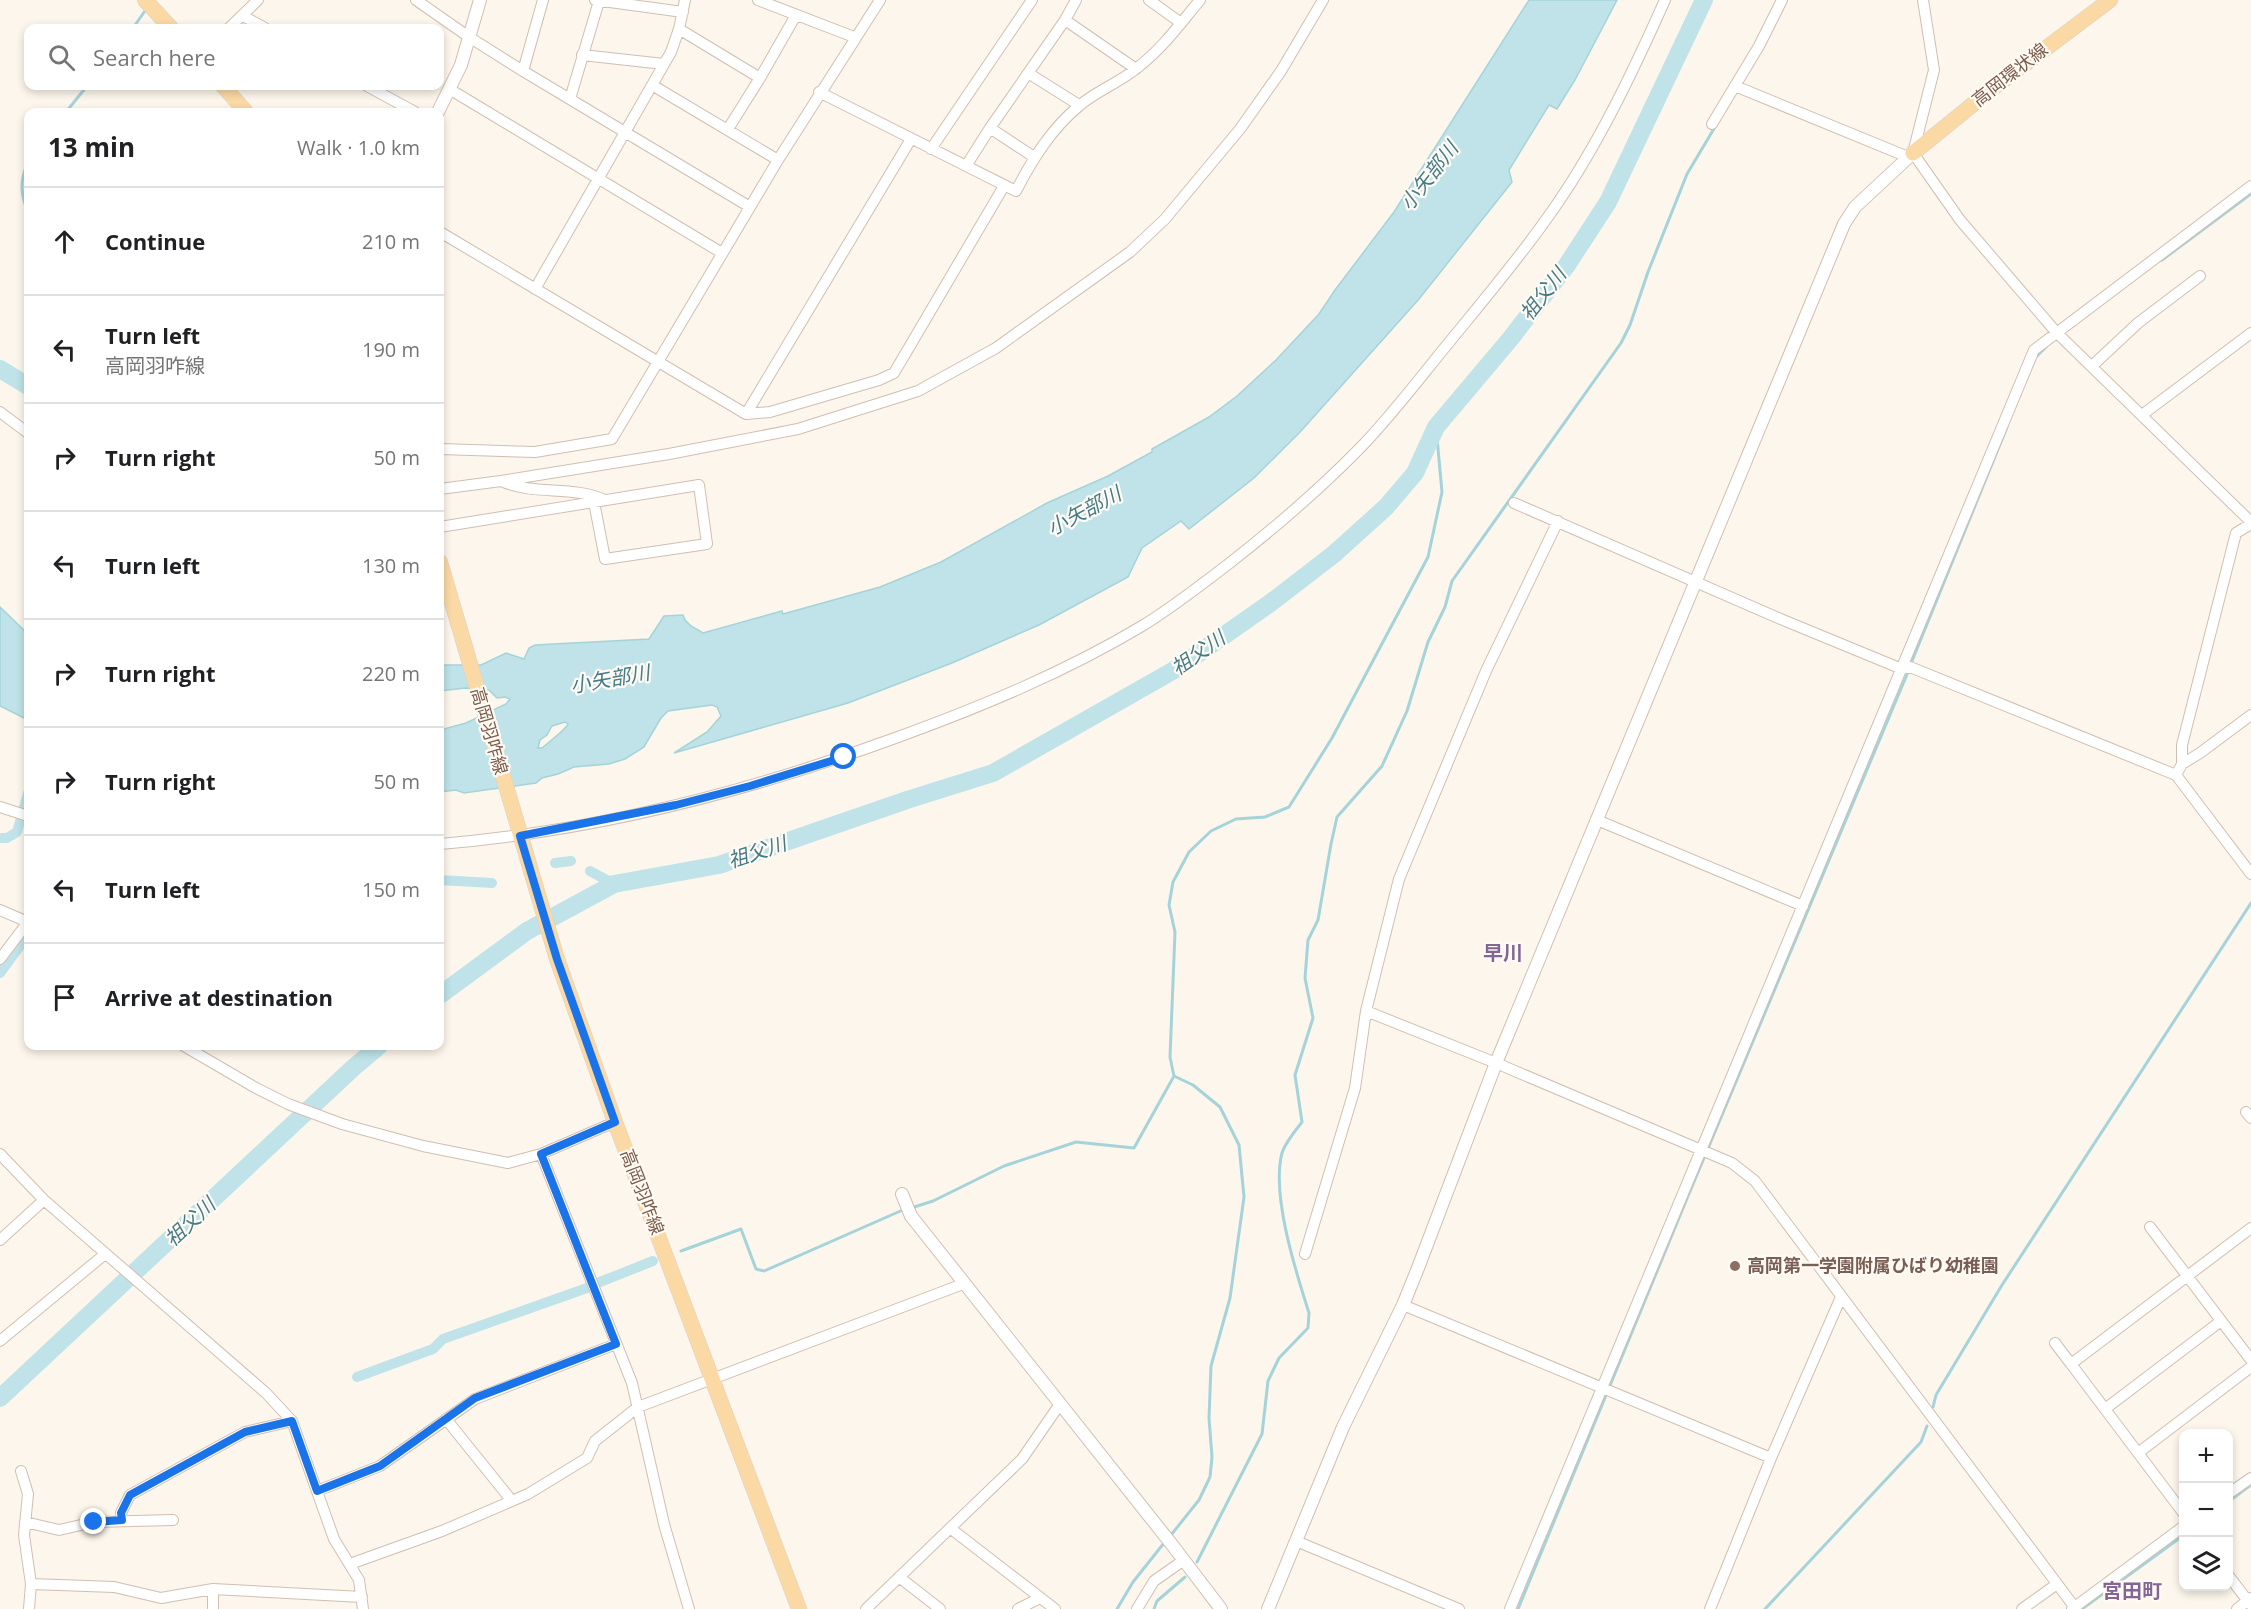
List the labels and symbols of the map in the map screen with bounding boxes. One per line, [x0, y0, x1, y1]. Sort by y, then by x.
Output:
street label: 高岡環状線 [1967, 37, 2052, 111]
water label: 小矢部川 [1393, 134, 1465, 216]
water label: 祖父川 [1513, 260, 1573, 326]
water label: 小矢部川 [1042, 479, 1127, 541]
water label: 祖父川 [1165, 623, 1232, 681]
water label: 小矢部川 [568, 658, 654, 699]
street label: 高岡羽咋線 [466, 684, 514, 777]
route start [830, 743, 856, 769]
water label: 祖父川 [724, 829, 791, 874]
district label: 早川 [1483, 939, 1523, 966]
street label: 高岡羽咋線 [616, 1145, 670, 1238]
water label: 祖父川 [159, 1190, 222, 1252]
place label: 高岡第一学園附属ひばり幼稚園 [1747, 1253, 1999, 1277]
marker: 高岡第一学園附属ひばり幼稚園 [1728, 1259, 1742, 1273]
route end [80, 1508, 106, 1534]
district label: 宮田町 [2102, 1577, 2162, 1604]

